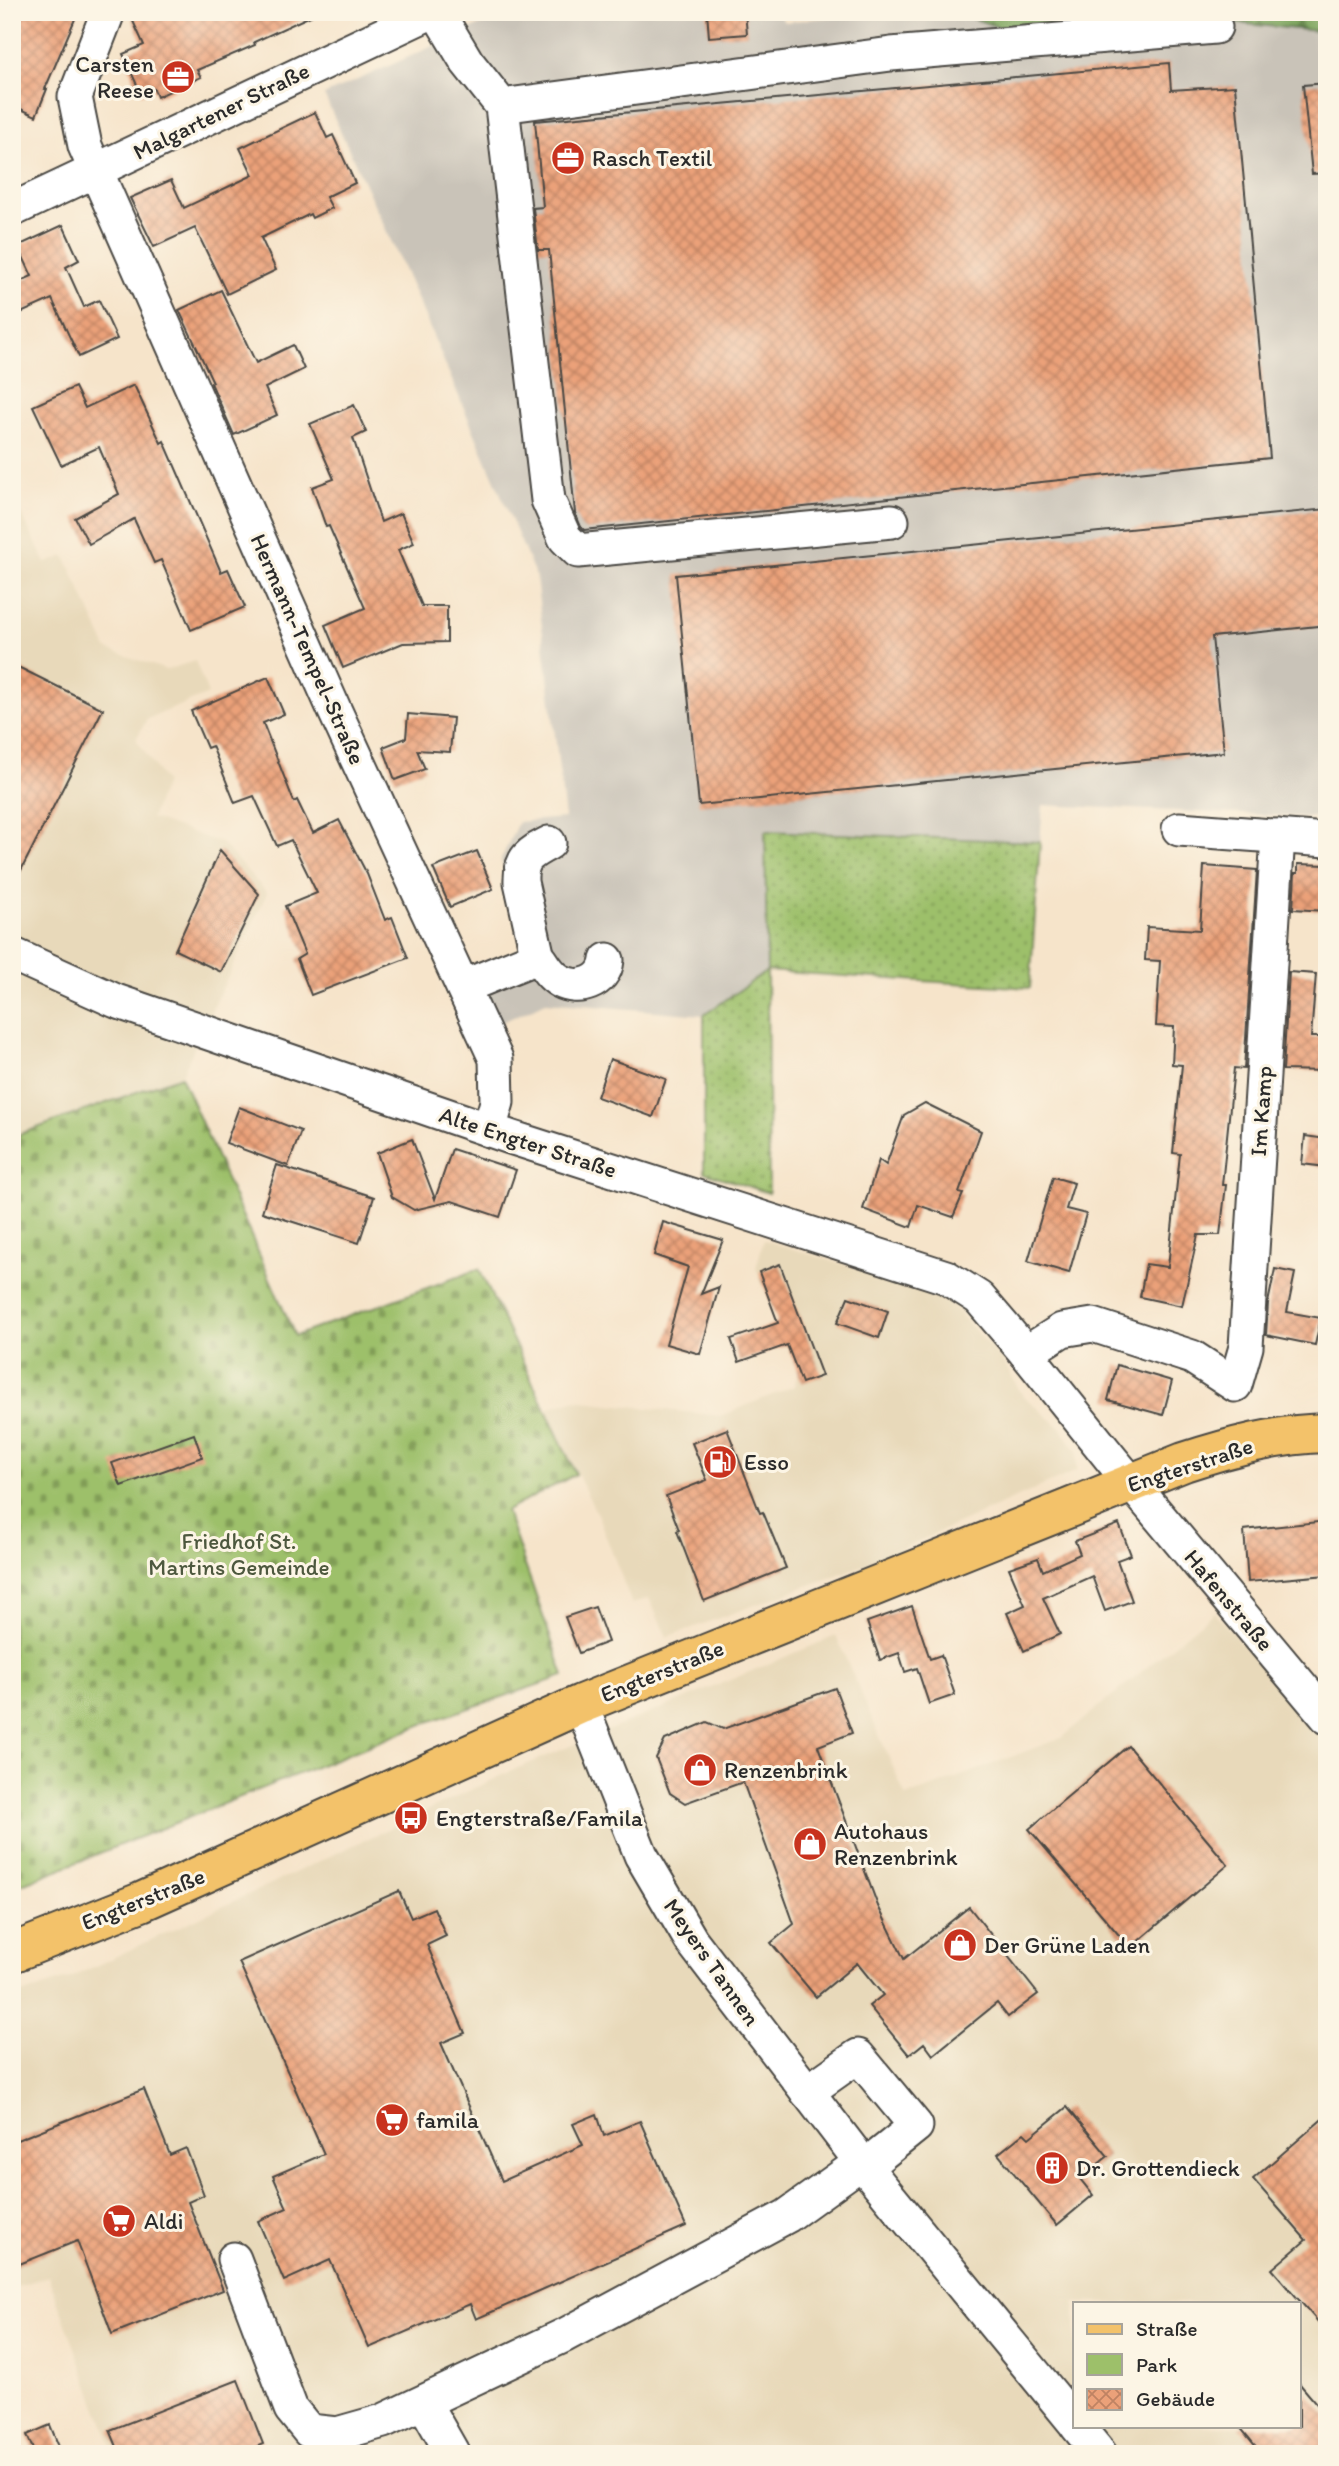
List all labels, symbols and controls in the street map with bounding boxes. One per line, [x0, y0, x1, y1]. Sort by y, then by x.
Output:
place label: Carsten Reese [75, 50, 154, 104]
street label: Malgartener Straße [128, 56, 314, 166]
office icon: Carsten Reese [159, 58, 197, 96]
office icon: Rasch Textil [549, 139, 587, 177]
place label: Rasch Textil [592, 144, 713, 172]
street label: Hermann-Tempel-Straße [244, 529, 372, 769]
street label: Im Kamp [1244, 1065, 1278, 1157]
street label: Alte Engter Straße [436, 1100, 620, 1184]
street label: Engterstraße [1124, 1432, 1256, 1498]
fuel station icon: Esso [701, 1443, 739, 1481]
place label: Esso [744, 1448, 789, 1476]
park label: Friedhof St. Martins Gemeinde [148, 1527, 330, 1581]
street label: Hafenstraße [1178, 1543, 1280, 1657]
street label: Engterstraße [596, 1634, 728, 1708]
shop icon: Renzenbrink [681, 1751, 719, 1789]
place label: Renzenbrink [724, 1756, 848, 1784]
bus stop icon: Engterstraße/Famila [392, 1799, 430, 1837]
place label: Engterstraße/Famila [436, 1804, 643, 1832]
place label: Autohaus Renzenbrink [834, 1817, 958, 1871]
shop icon: Autohaus Renzenbrink [791, 1825, 829, 1863]
street label: Engterstraße [77, 1862, 209, 1936]
street label: Meyers Tannen [658, 1893, 766, 2031]
shop icon: Der Grüne Laden [941, 1926, 979, 1964]
place label: Der Grüne Laden [984, 1931, 1150, 1959]
supermarket icon: famila [373, 2101, 411, 2139]
place label: famila [416, 2106, 479, 2134]
building icon: Dr. Grottendieck [1033, 2149, 1071, 2187]
place label: Dr. Grottendieck [1076, 2154, 1240, 2182]
supermarket icon: Aldi [100, 2202, 138, 2240]
place label: Aldi [144, 2207, 183, 2235]
legend [1073, 2302, 1300, 2428]
text: Straße [1136, 2316, 1197, 2341]
text: Park [1136, 2352, 1178, 2377]
text: Gebäude [1136, 2386, 1215, 2411]

